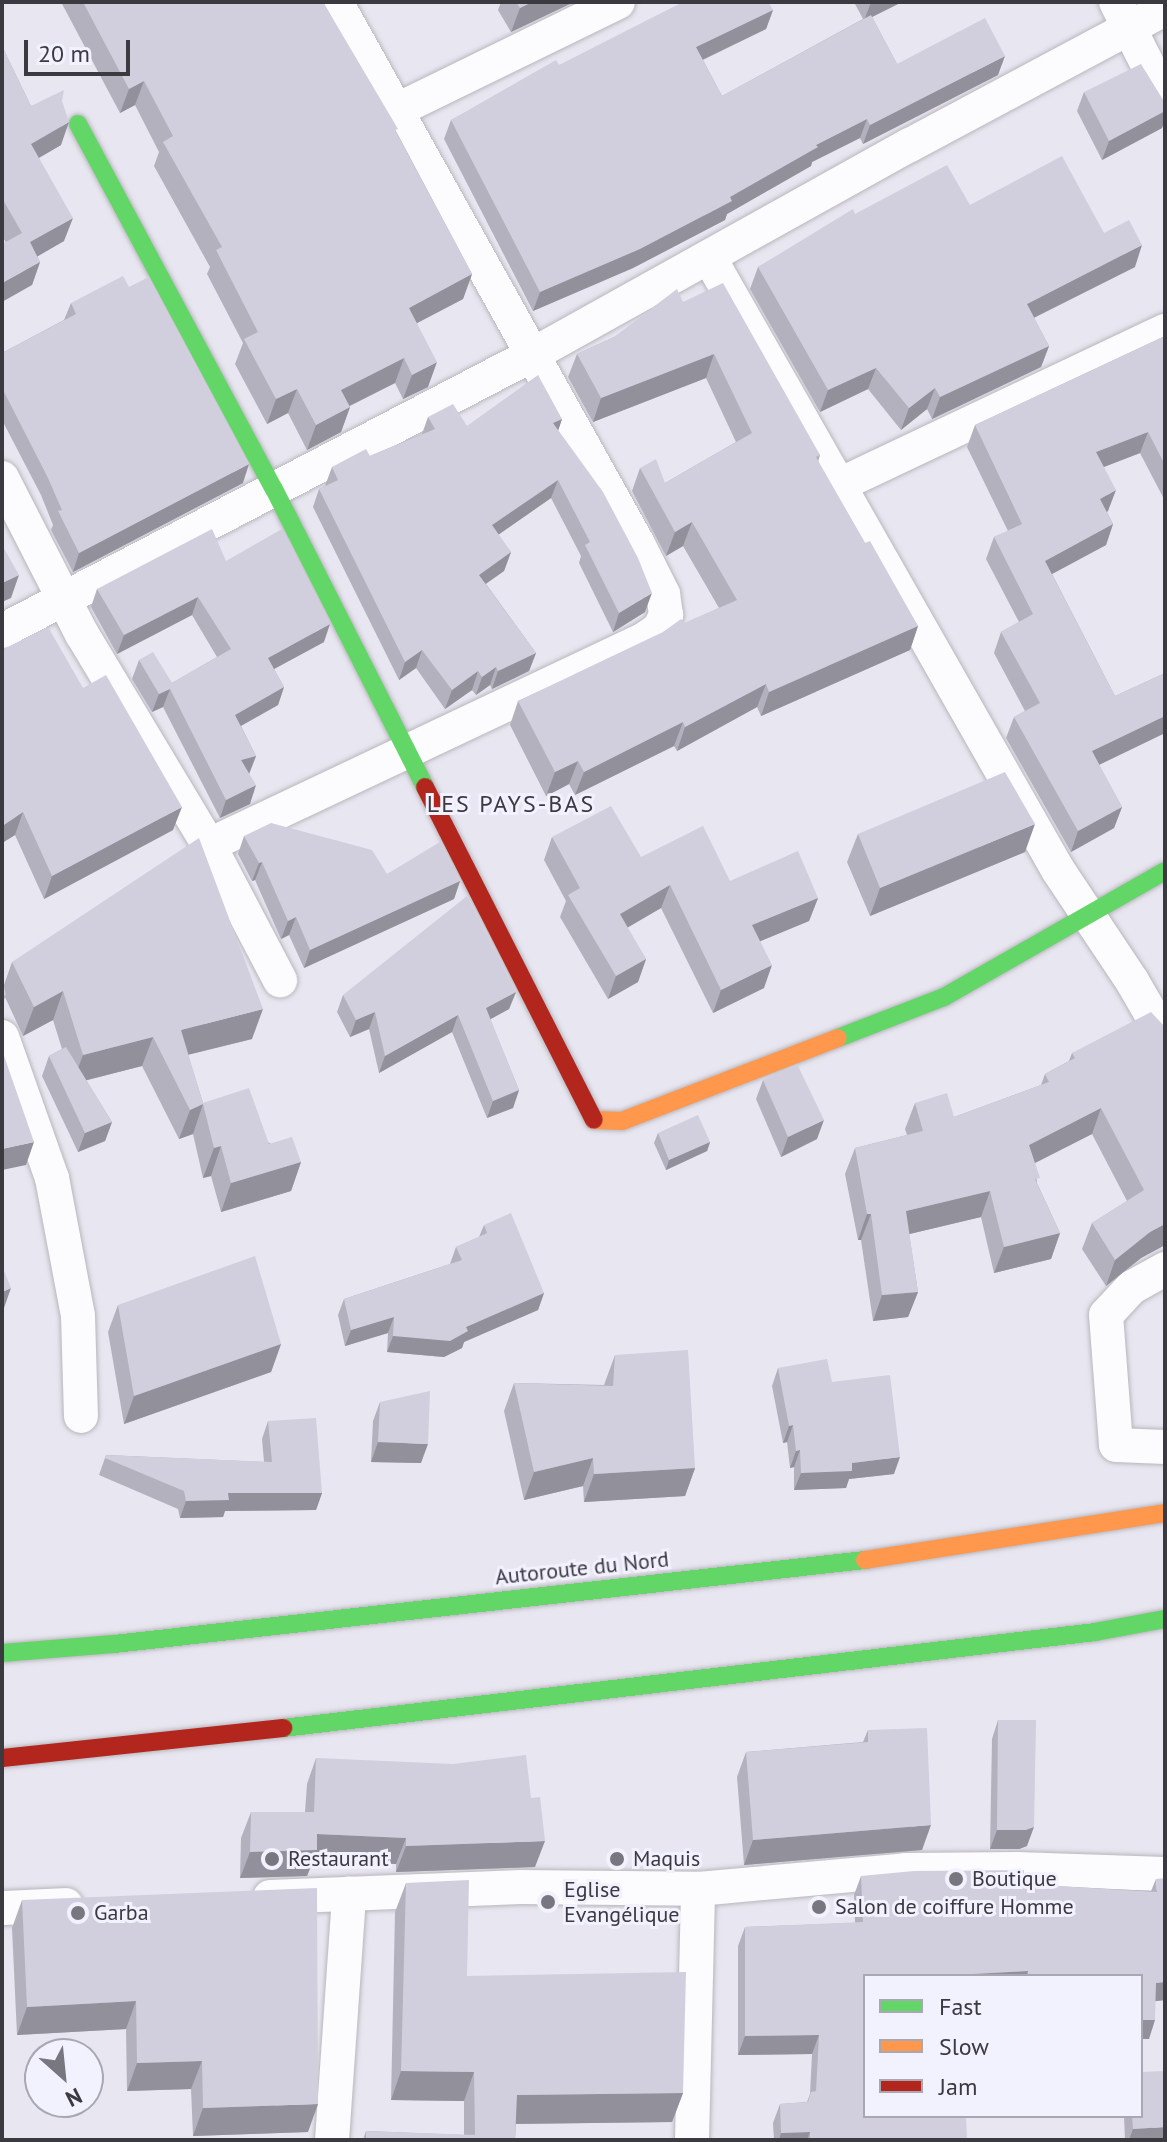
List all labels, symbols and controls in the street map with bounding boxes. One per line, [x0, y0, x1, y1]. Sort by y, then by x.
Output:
scale bar [28, 24, 134, 74]
text: 20 m [38, 38, 90, 69]
district label: LES PAYS-BAS [427, 790, 595, 818]
street label: Autoroute du Nord [494, 1546, 670, 1590]
place label: Restaurant [288, 1846, 389, 1872]
place label: Maquis [633, 1846, 700, 1872]
marker: Restaurant [263, 1850, 281, 1868]
marker: Maquis [608, 1850, 626, 1868]
place label: Boutique [972, 1866, 1057, 1892]
marker: Boutique [947, 1870, 965, 1888]
place label: Eglise Evangélique [564, 1876, 679, 1928]
marker: Eglise Evangélique [539, 1893, 557, 1911]
place label: Salon de coiffure Homme [835, 1894, 1074, 1920]
marker: Salon de coiffure Homme [810, 1898, 828, 1916]
place label: Garba [94, 1900, 149, 1926]
marker: Garba [69, 1904, 87, 1922]
legend [863, 1974, 1143, 2118]
text: Fast [939, 1991, 982, 2022]
text: Slow [939, 2031, 989, 2062]
north arrow [24, 2038, 104, 2118]
text: Jam [939, 2071, 977, 2102]
text: N [61, 2082, 87, 2113]

